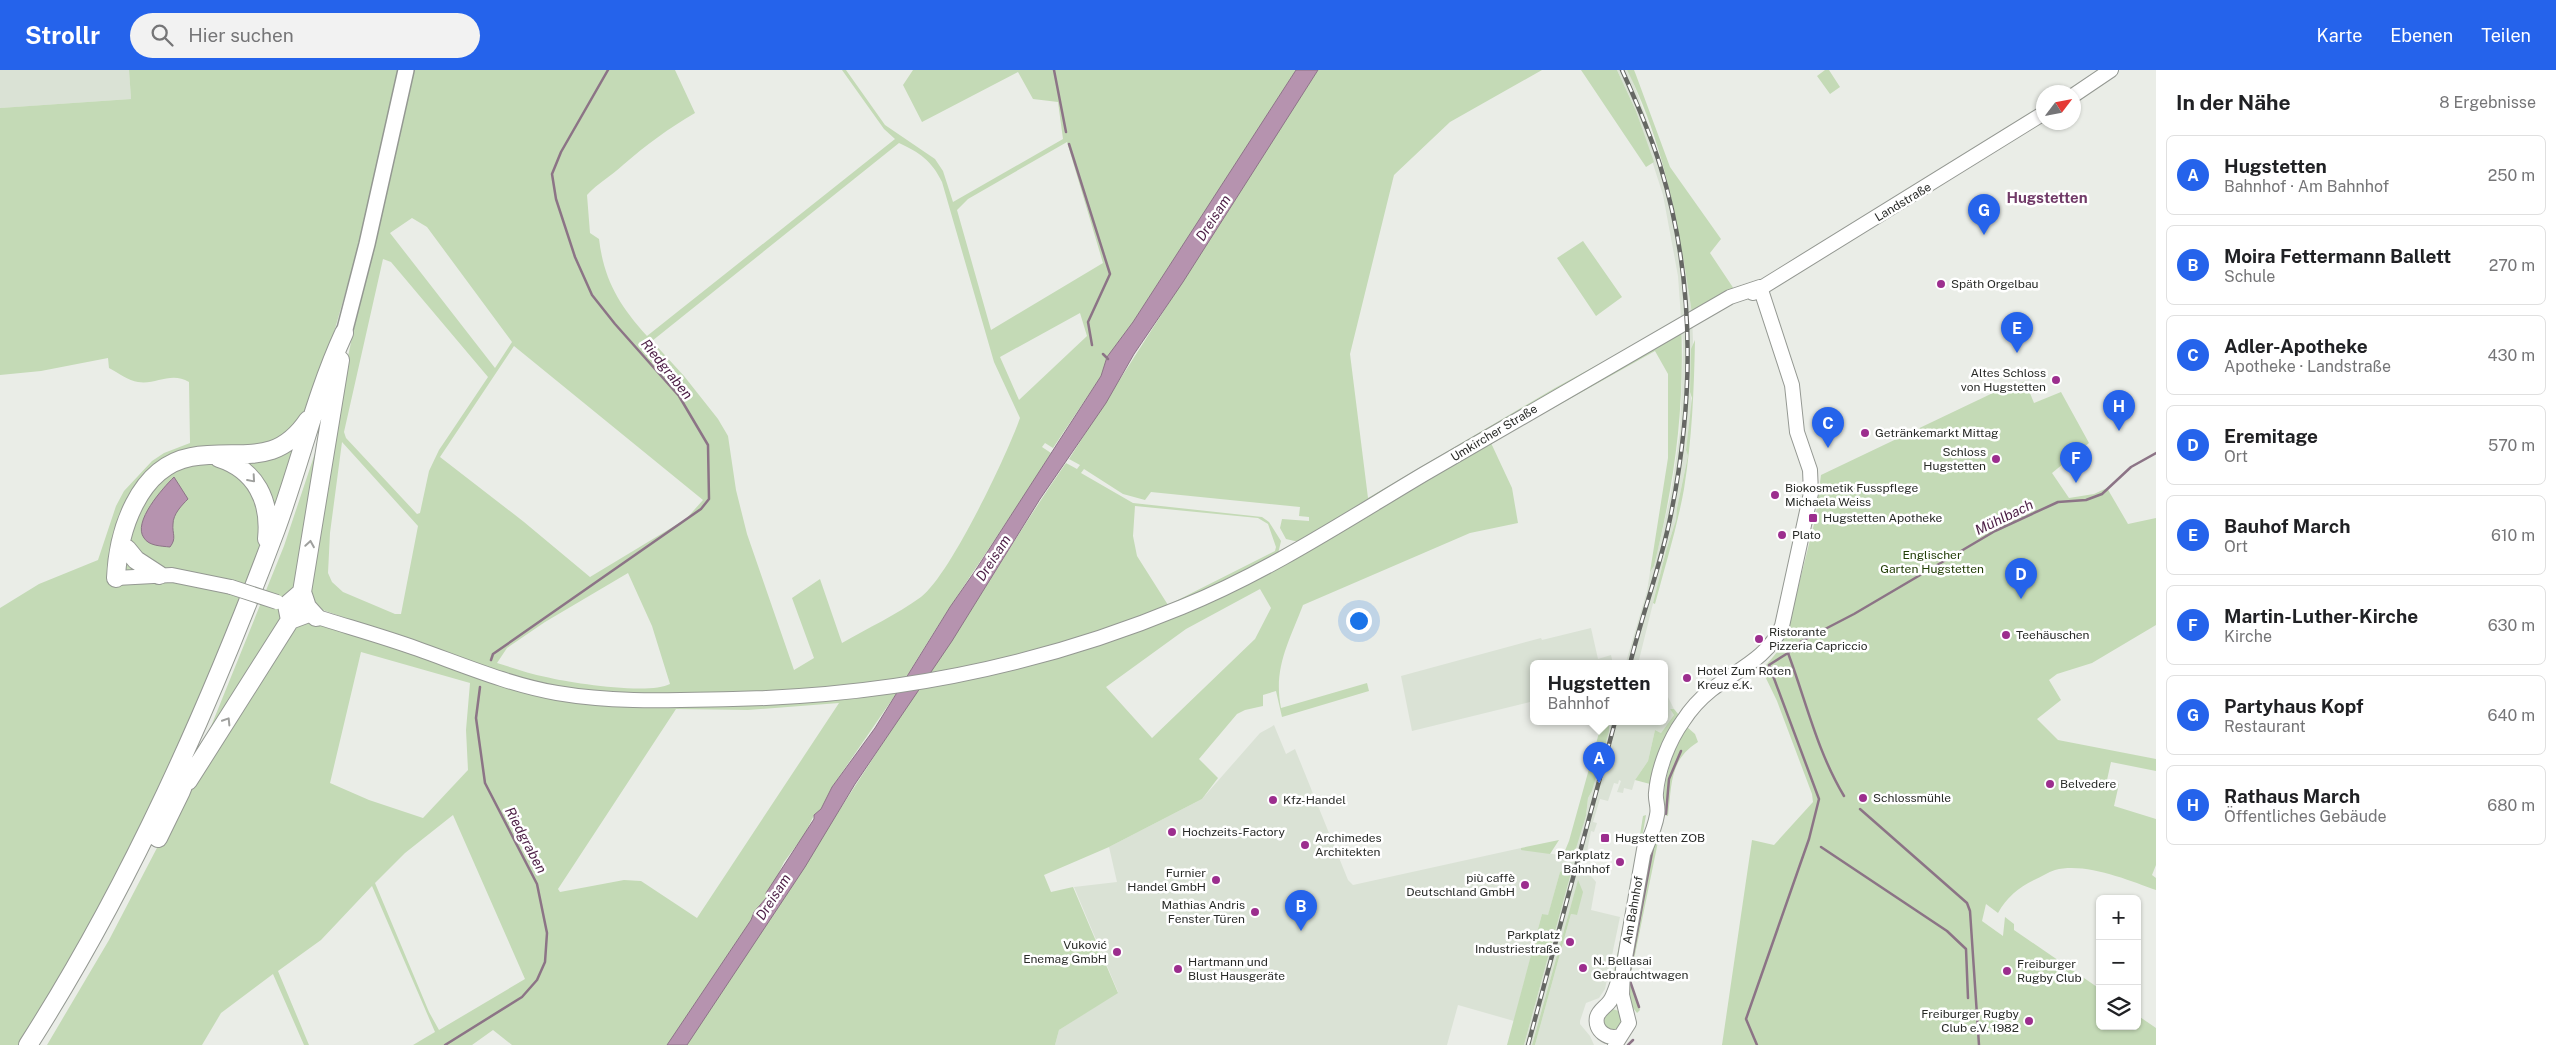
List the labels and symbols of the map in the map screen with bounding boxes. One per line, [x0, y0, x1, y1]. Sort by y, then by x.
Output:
north arrow [2036, 85, 2081, 130]
street label: Landstraße [1872, 180, 1934, 224]
district label: Hugstetten [2006, 189, 2088, 206]
water label: Dreisam [1192, 192, 1234, 244]
pin: G [1968, 194, 2000, 235]
place label: Späth Orgelbau [1951, 277, 2039, 291]
marker: Späth Orgelbau [1935, 278, 1947, 290]
pin: E [2001, 312, 2033, 353]
water label: Riedgraben [638, 336, 696, 402]
place label: Altes Schloss von Hugstetten [1961, 366, 2046, 394]
marker: Altes Schloss von Hugstetten [2050, 374, 2062, 386]
pin: H [2103, 390, 2135, 431]
street label: Umkircher Straße [1448, 402, 1540, 464]
pin: C [1812, 407, 1844, 448]
place label: Getränkemarkt Mittag [1875, 426, 1999, 440]
marker: Getränkemarkt Mittag [1859, 427, 1871, 439]
pin: F [2060, 442, 2092, 483]
place label: Schloss Hugstetten [1923, 445, 1986, 473]
marker: Schloss Hugstetten [1990, 453, 2002, 465]
one-way arrow [247, 474, 256, 483]
place label: Biokosmetik Fusspflege Michaela Weiss [1785, 481, 1918, 509]
marker: Biokosmetik Fusspflege Michaela Weiss [1769, 489, 1781, 501]
water label: Mühlbach [1972, 496, 2036, 538]
place label: Hugstetten Apotheke [1823, 511, 1943, 525]
marker: Hugstetten Apotheke [1807, 512, 1819, 524]
place label: Plato [1792, 528, 1821, 542]
marker: Plato [1776, 529, 1788, 541]
water label: Dreisam [972, 532, 1014, 584]
one-way arrow [304, 540, 315, 548]
park label: Englischer Garten Hugstetten [1880, 548, 1984, 576]
pin: D [2005, 558, 2037, 599]
your location [1346, 608, 1372, 634]
place label: Ristorante Pizzeria Capriccio [1769, 625, 1868, 653]
place label: Teehäuschen [2016, 628, 2090, 642]
marker: Teehäuschen [2000, 629, 2012, 641]
marker: Ristorante Pizzeria Capriccio [1753, 633, 1765, 645]
place label: Hotel Zum Roten Kreuz e.K. [1697, 664, 1791, 692]
marker: Hotel Zum Roten Kreuz e.K. [1681, 672, 1693, 684]
one-way arrow [220, 718, 230, 727]
pin: A [1583, 742, 1615, 783]
place label: Belvedere [2060, 777, 2117, 791]
marker: Belvedere [2044, 778, 2056, 790]
place label: Schlossmühle [1873, 791, 1951, 805]
marker: Schlossmühle [1857, 792, 1869, 804]
place label: Kfz-Handel [1283, 793, 1346, 807]
marker: Kfz-Handel [1267, 794, 1279, 806]
water label: Riedgraben [502, 804, 550, 876]
place label: Hochzeits-Factory [1182, 825, 1285, 839]
marker: Hochzeits-Factory [1166, 826, 1178, 838]
place label: Archimedes Architekten [1315, 831, 1382, 859]
place label: Hugstetten ZOB [1615, 831, 1705, 845]
marker: Hugstetten ZOB [1599, 832, 1611, 844]
marker: Archimedes Architekten [1299, 839, 1311, 851]
place label: Parkplatz Bahnhof [1557, 848, 1610, 876]
marker: Parkplatz Bahnhof [1614, 856, 1626, 868]
place label: Furnier Handel GmbH [1127, 866, 1206, 894]
water label: Dreisam [752, 871, 794, 923]
place label: più caffè Deutschland GmbH [1406, 871, 1515, 899]
marker: Furnier Handel GmbH [1210, 874, 1222, 886]
street label: Am Bahnhof [1620, 875, 1646, 945]
marker: più caffè Deutschland GmbH [1519, 879, 1531, 891]
pin: B [1285, 890, 1317, 931]
place label: Mathias Andris Fenster Türen [1162, 898, 1245, 926]
marker: Mathias Andris Fenster Türen [1249, 906, 1261, 918]
place label: Parkplatz Industriestraße [1475, 928, 1560, 956]
marker: Parkplatz Industriestraße [1564, 936, 1576, 948]
place label: Vuković Enemag GmbH [1023, 938, 1107, 966]
marker: Vuković Enemag GmbH [1111, 946, 1123, 958]
place label: N. Bellasai Gebrauchtwagen [1593, 954, 1689, 982]
place label: Hartmann und Blust Hausgeräte [1188, 955, 1285, 983]
place label: Freiburger Rugby Club [2017, 957, 2082, 985]
marker: N. Bellasai Gebrauchtwagen [1577, 962, 1589, 974]
marker: Hartmann und Blust Hausgeräte [1172, 963, 1184, 975]
marker: Freiburger Rugby Club [2001, 965, 2013, 977]
place label: Freiburger Rugby Club e.V. 1982 [1921, 1007, 2020, 1035]
marker: Freiburger Rugby Club e.V. 1982 [2023, 1015, 2035, 1027]

